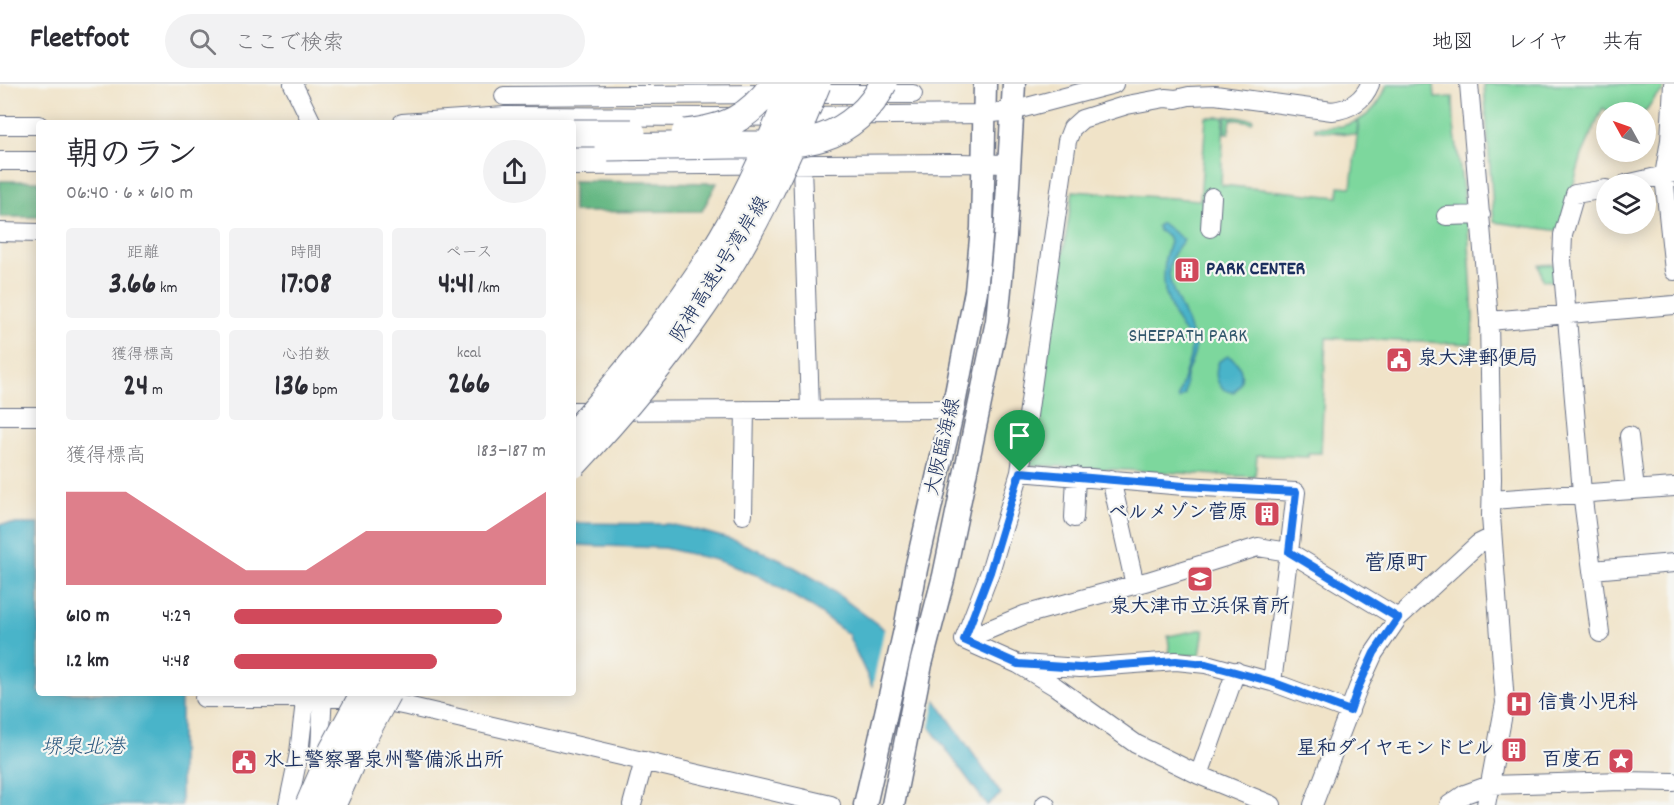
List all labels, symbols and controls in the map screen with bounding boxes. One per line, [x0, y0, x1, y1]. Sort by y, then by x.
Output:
search box [165, 14, 585, 68]
text: Fleetfoot [30, 21, 129, 61]
icon: search [186, 25, 219, 58]
text: ここで検索 [234, 29, 344, 60]
text: 地図 [1432, 29, 1474, 59]
text: レイヤ [1507, 29, 1569, 59]
text: 共有 [1602, 29, 1644, 59]
north arrow [1596, 102, 1656, 162]
map controls [1596, 102, 1656, 234]
text: 朝のラン [66, 134, 198, 181]
button: share [483, 140, 546, 203]
button: layers [1596, 174, 1656, 234]
text: 06:40 · 6 × 610 m [66, 180, 193, 208]
street label: 阪神高速4号湾岸線 [665, 191, 777, 349]
text: 距離 [127, 242, 159, 265]
text: 時間 [290, 242, 322, 265]
text: ペース [445, 242, 493, 265]
building icon: PARK CENTER [1172, 255, 1202, 285]
place label: PARK CENTER [1206, 256, 1305, 284]
text: 3.66 [109, 265, 156, 308]
text: 17:08 [280, 265, 332, 308]
text: 4:41 [438, 265, 474, 308]
text: km [156, 277, 177, 300]
text: /km [474, 277, 500, 300]
park label: SHEEPATH PARK [1128, 323, 1248, 351]
text: kcal [457, 342, 481, 365]
text: 獲得標高 [111, 344, 175, 367]
text: 心拍数 [282, 344, 330, 367]
public building icon: 泉大津郵便局 [1384, 345, 1414, 375]
place label: 泉大津郵便局 [1418, 346, 1538, 374]
text: 266 [448, 365, 490, 408]
text: 24 [123, 367, 148, 410]
text: 136 [274, 367, 309, 410]
text: m [148, 379, 163, 402]
text: bpm [309, 379, 338, 402]
street label: 大阪臨海線 [919, 395, 969, 499]
pin [994, 410, 1045, 472]
icon: arrive [1003, 419, 1036, 452]
text: 183–187 m [476, 438, 546, 466]
text: 獲得標高 [66, 443, 146, 471]
building icon: ベルメゾン菅原 [1252, 499, 1282, 529]
place label: ベルメゾン菅原 [1108, 500, 1248, 528]
district label: 菅原町 [1365, 550, 1428, 580]
school or university icon: 泉大津市立浜保育所 [1185, 564, 1215, 594]
place label: 泉大津市立浜保育所 [1110, 594, 1290, 622]
text: 610 m [66, 603, 109, 631]
text: 4:29 [162, 603, 192, 631]
text: 1.2 km [66, 648, 109, 676]
text: 4:48 [162, 648, 190, 676]
hospital icon: 信貴小児科 [1504, 689, 1534, 719]
place label: 信貴小児科 [1538, 690, 1638, 718]
water label: 堺泉北港 [41, 734, 127, 764]
building icon: 星和ダイヤモンドビル [1499, 735, 1529, 765]
place label: 星和ダイヤモンドビル [1296, 736, 1494, 764]
place icon: 百度石 [1606, 746, 1636, 776]
public building icon: 水上警察署泉州警備派出所 [229, 747, 259, 777]
place label: 百度石 [1542, 747, 1602, 775]
place label: 水上警察署泉州警備派出所 [264, 748, 504, 776]

